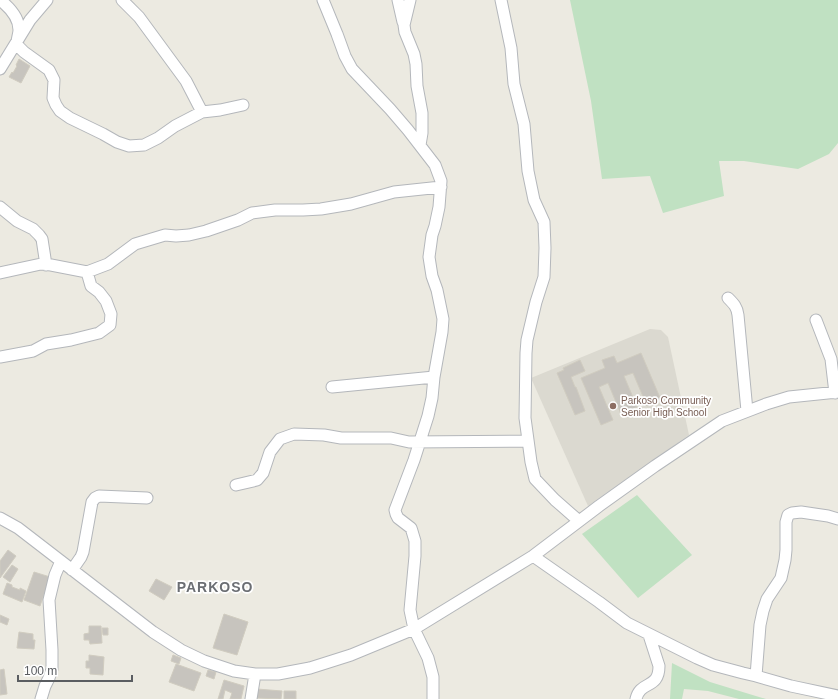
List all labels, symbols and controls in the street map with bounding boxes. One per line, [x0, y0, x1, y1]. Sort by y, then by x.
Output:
place label: Parkoso Community Senior High School [621, 395, 711, 418]
marker: Parkoso Community Senior High School [608, 401, 618, 411]
district label: PARKOSO [177, 579, 253, 595]
scale bar [18, 657, 132, 683]
text: 100 m [24, 664, 57, 678]

